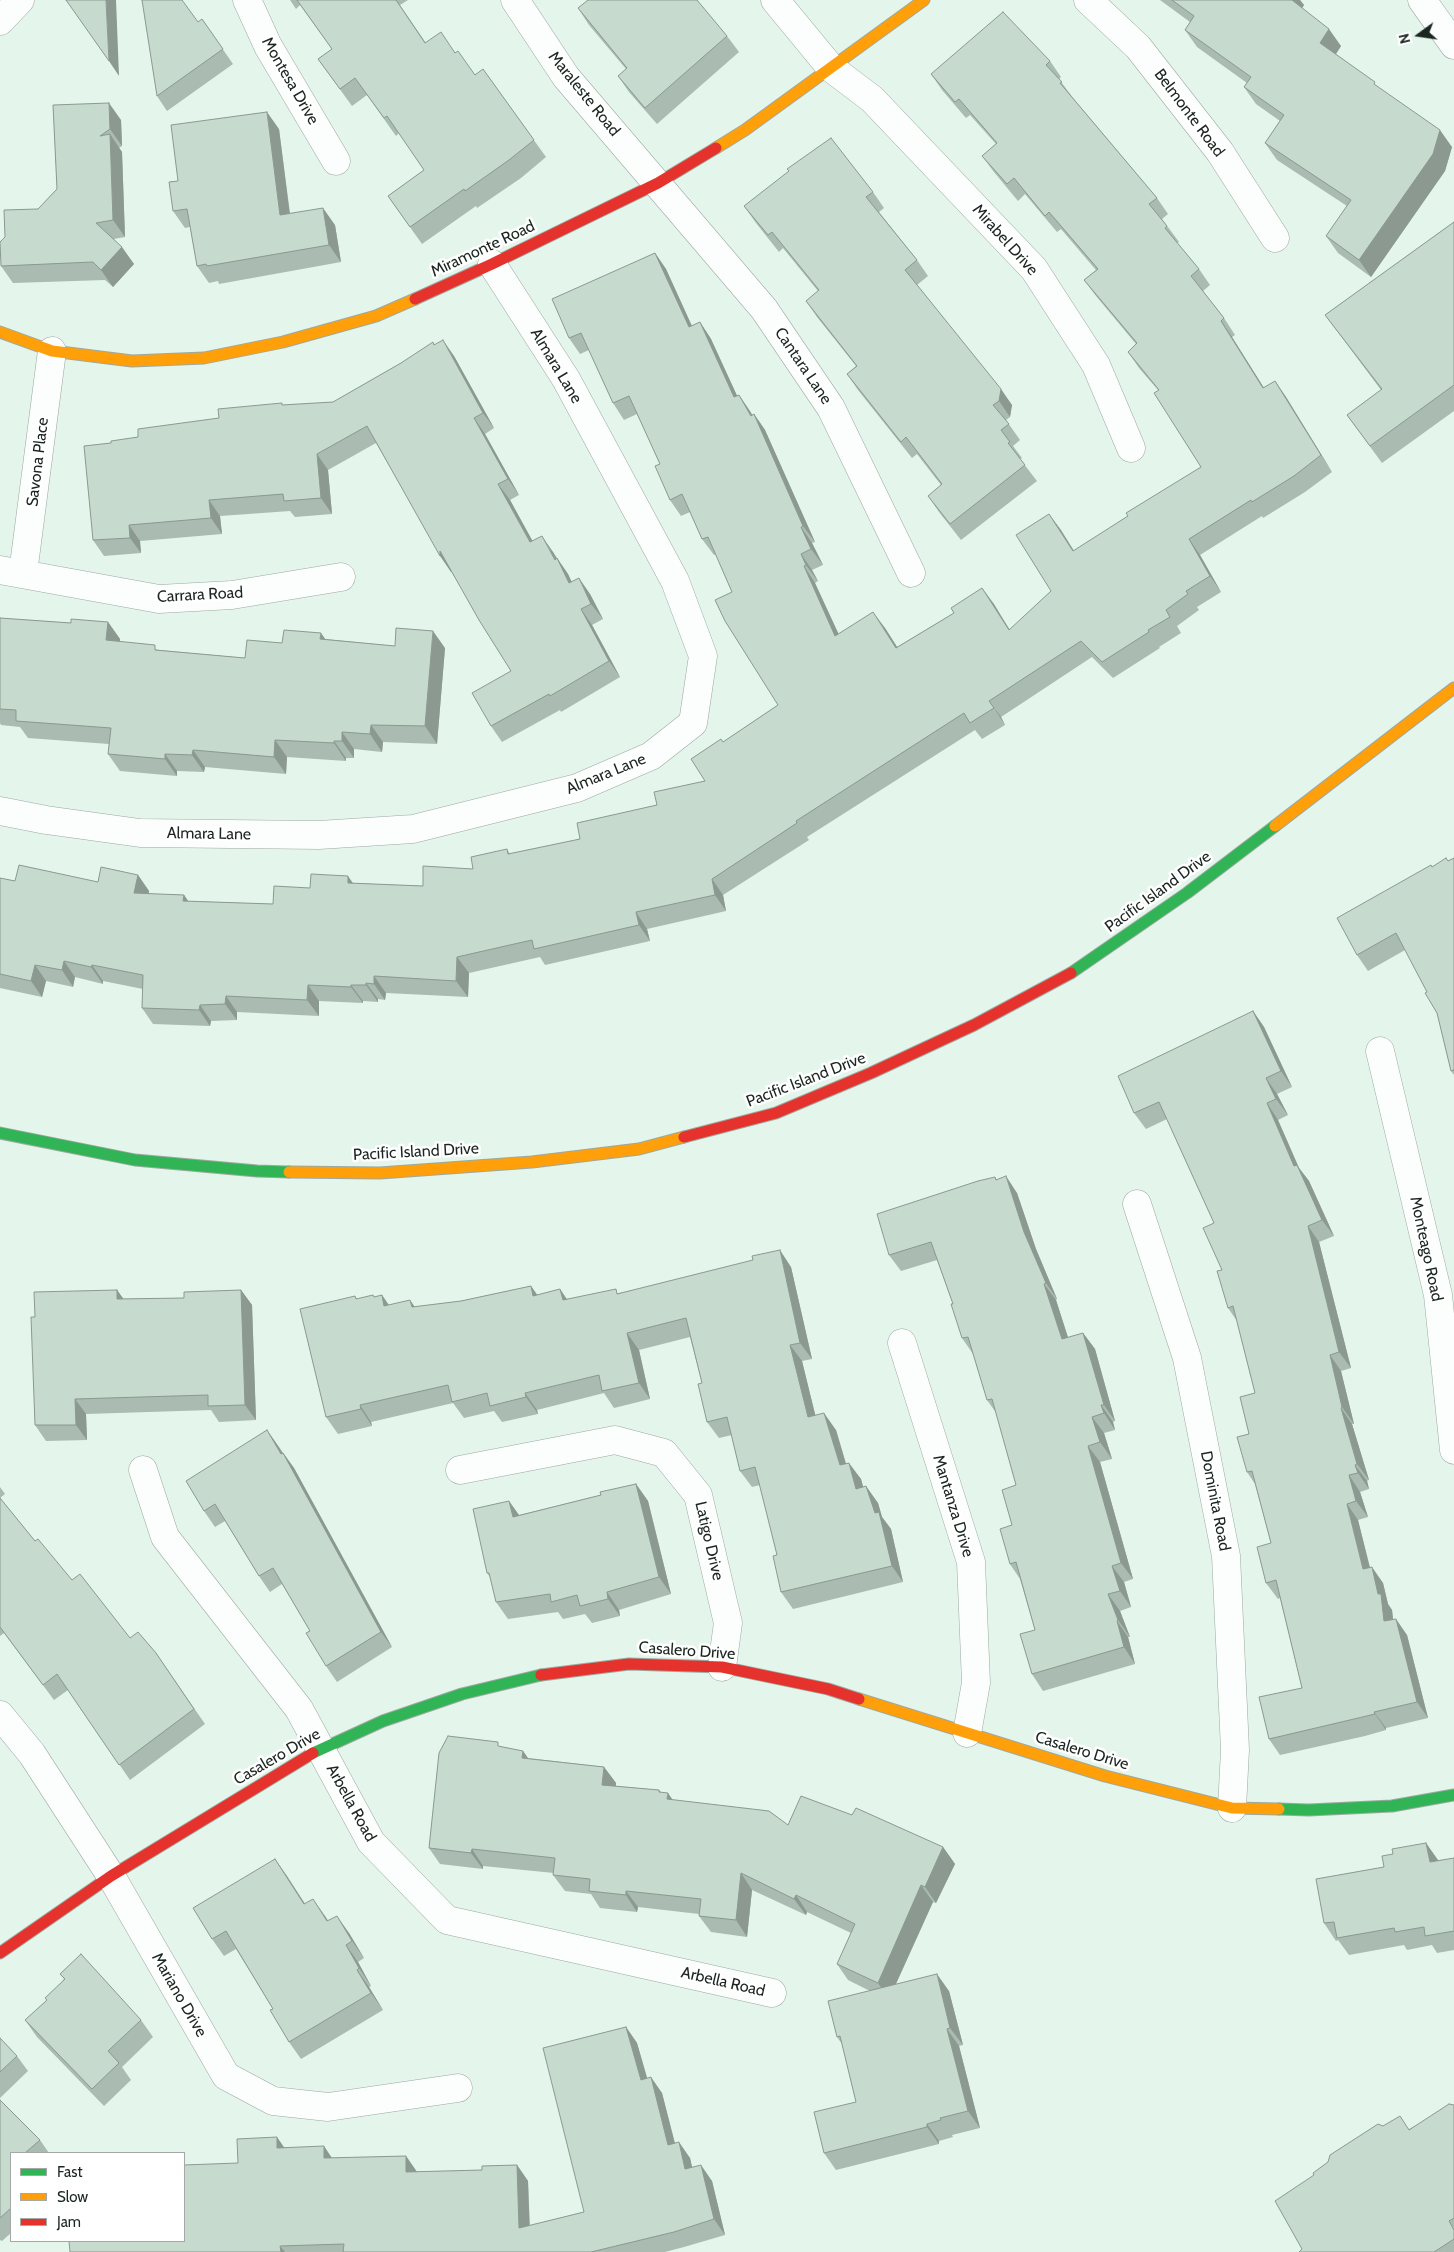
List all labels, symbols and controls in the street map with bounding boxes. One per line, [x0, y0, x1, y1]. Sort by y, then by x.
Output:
north arrow [1394, 10, 1444, 60]
text: N [1395, 32, 1414, 46]
street label: Montesa Drive [257, 34, 323, 128]
street label: Maraleste Road [544, 48, 624, 140]
street label: Belmonte Road [1150, 65, 1228, 161]
street label: Mirabel Drive [968, 200, 1042, 280]
street label: Miramonte Road [428, 217, 538, 281]
street label: Cantara Lane [770, 324, 836, 408]
street label: Almara Lane [526, 325, 586, 407]
street label: Savona Place [23, 416, 53, 508]
street label: Carrara Road [156, 583, 244, 607]
street label: Almara Lane [563, 749, 649, 799]
street label: Almara Lane [167, 824, 251, 844]
street label: Pacific Island Drive [1101, 847, 1215, 937]
street label: Pacific Island Drive [744, 1048, 868, 1112]
street label: Pacific Island Drive [353, 1139, 479, 1165]
street label: Monteago Road [1406, 1195, 1446, 1303]
street label: Dominita Road [1196, 1449, 1234, 1553]
street label: Mantanza Drive [928, 1452, 978, 1560]
street label: Latigo Drive [691, 1500, 727, 1582]
street label: Casalero Drive [638, 1638, 736, 1664]
street label: Casalero Drive [230, 1724, 324, 1790]
street label: Casalero Drive [1033, 1728, 1131, 1774]
street label: Arbella Road [322, 1761, 380, 1845]
street label: Mariano Drive [147, 1950, 211, 2040]
street label: Arbella Road [679, 1963, 767, 2001]
legend [10, 2152, 185, 2242]
text: Fast [57, 2163, 82, 2181]
text: Slow [57, 2188, 88, 2206]
text: Jam [57, 2213, 81, 2231]

